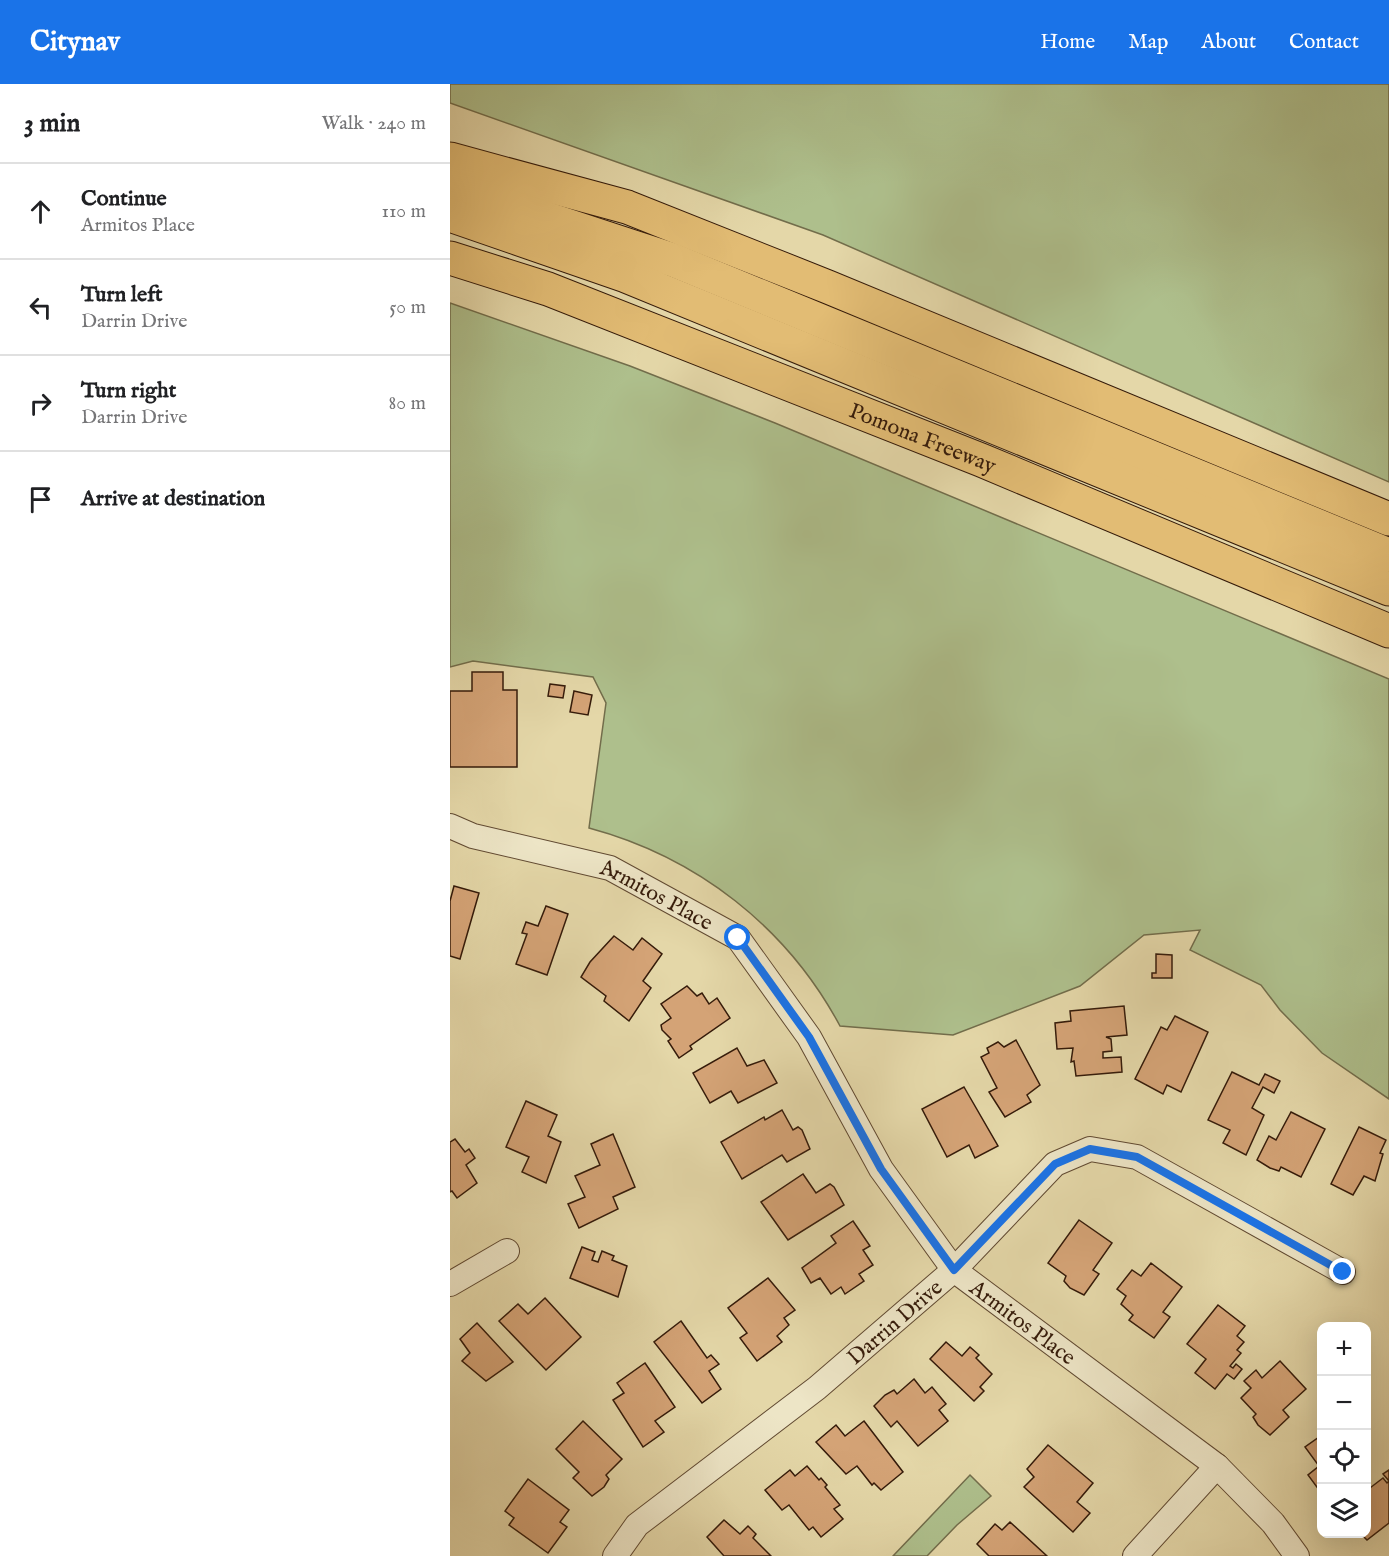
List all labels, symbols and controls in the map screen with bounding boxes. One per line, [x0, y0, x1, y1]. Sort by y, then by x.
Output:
text: Citynav [30, 25, 120, 60]
text: Home [1040, 29, 1095, 56]
text: Map [1128, 29, 1168, 56]
text: About [1201, 29, 1256, 56]
text: Contact [1289, 29, 1359, 56]
text: 3 min [24, 107, 80, 140]
text: Walk · 240 m [321, 111, 426, 136]
text: Continue [81, 185, 167, 213]
icon: ahead [24, 195, 57, 228]
text: 110 m [382, 199, 426, 224]
text: Armitos Place [81, 213, 195, 238]
text: Turn left [81, 281, 163, 309]
icon: left [24, 291, 57, 324]
text: 50 m [389, 295, 426, 320]
text: Darrin Drive [81, 309, 187, 334]
text: Turn right [81, 377, 176, 405]
icon: right [24, 387, 57, 420]
text: 80 m [389, 391, 426, 416]
street label: Pomona Freeway [845, 397, 1000, 481]
text: Darrin Drive [81, 405, 187, 430]
icon: arrive [24, 483, 57, 516]
text: Arrive at destination [81, 485, 265, 513]
street label: Armitos Place [596, 854, 718, 938]
route start [724, 924, 750, 950]
route end [1329, 1258, 1355, 1284]
street label: Darrin Drive [842, 1274, 949, 1372]
street label: Armitos Place [963, 1274, 1081, 1372]
map controls [1317, 1322, 1371, 1538]
button: + [1317, 1322, 1371, 1376]
button: − [1317, 1376, 1371, 1430]
button: locate [1317, 1430, 1371, 1484]
button: layers [1317, 1484, 1371, 1538]

